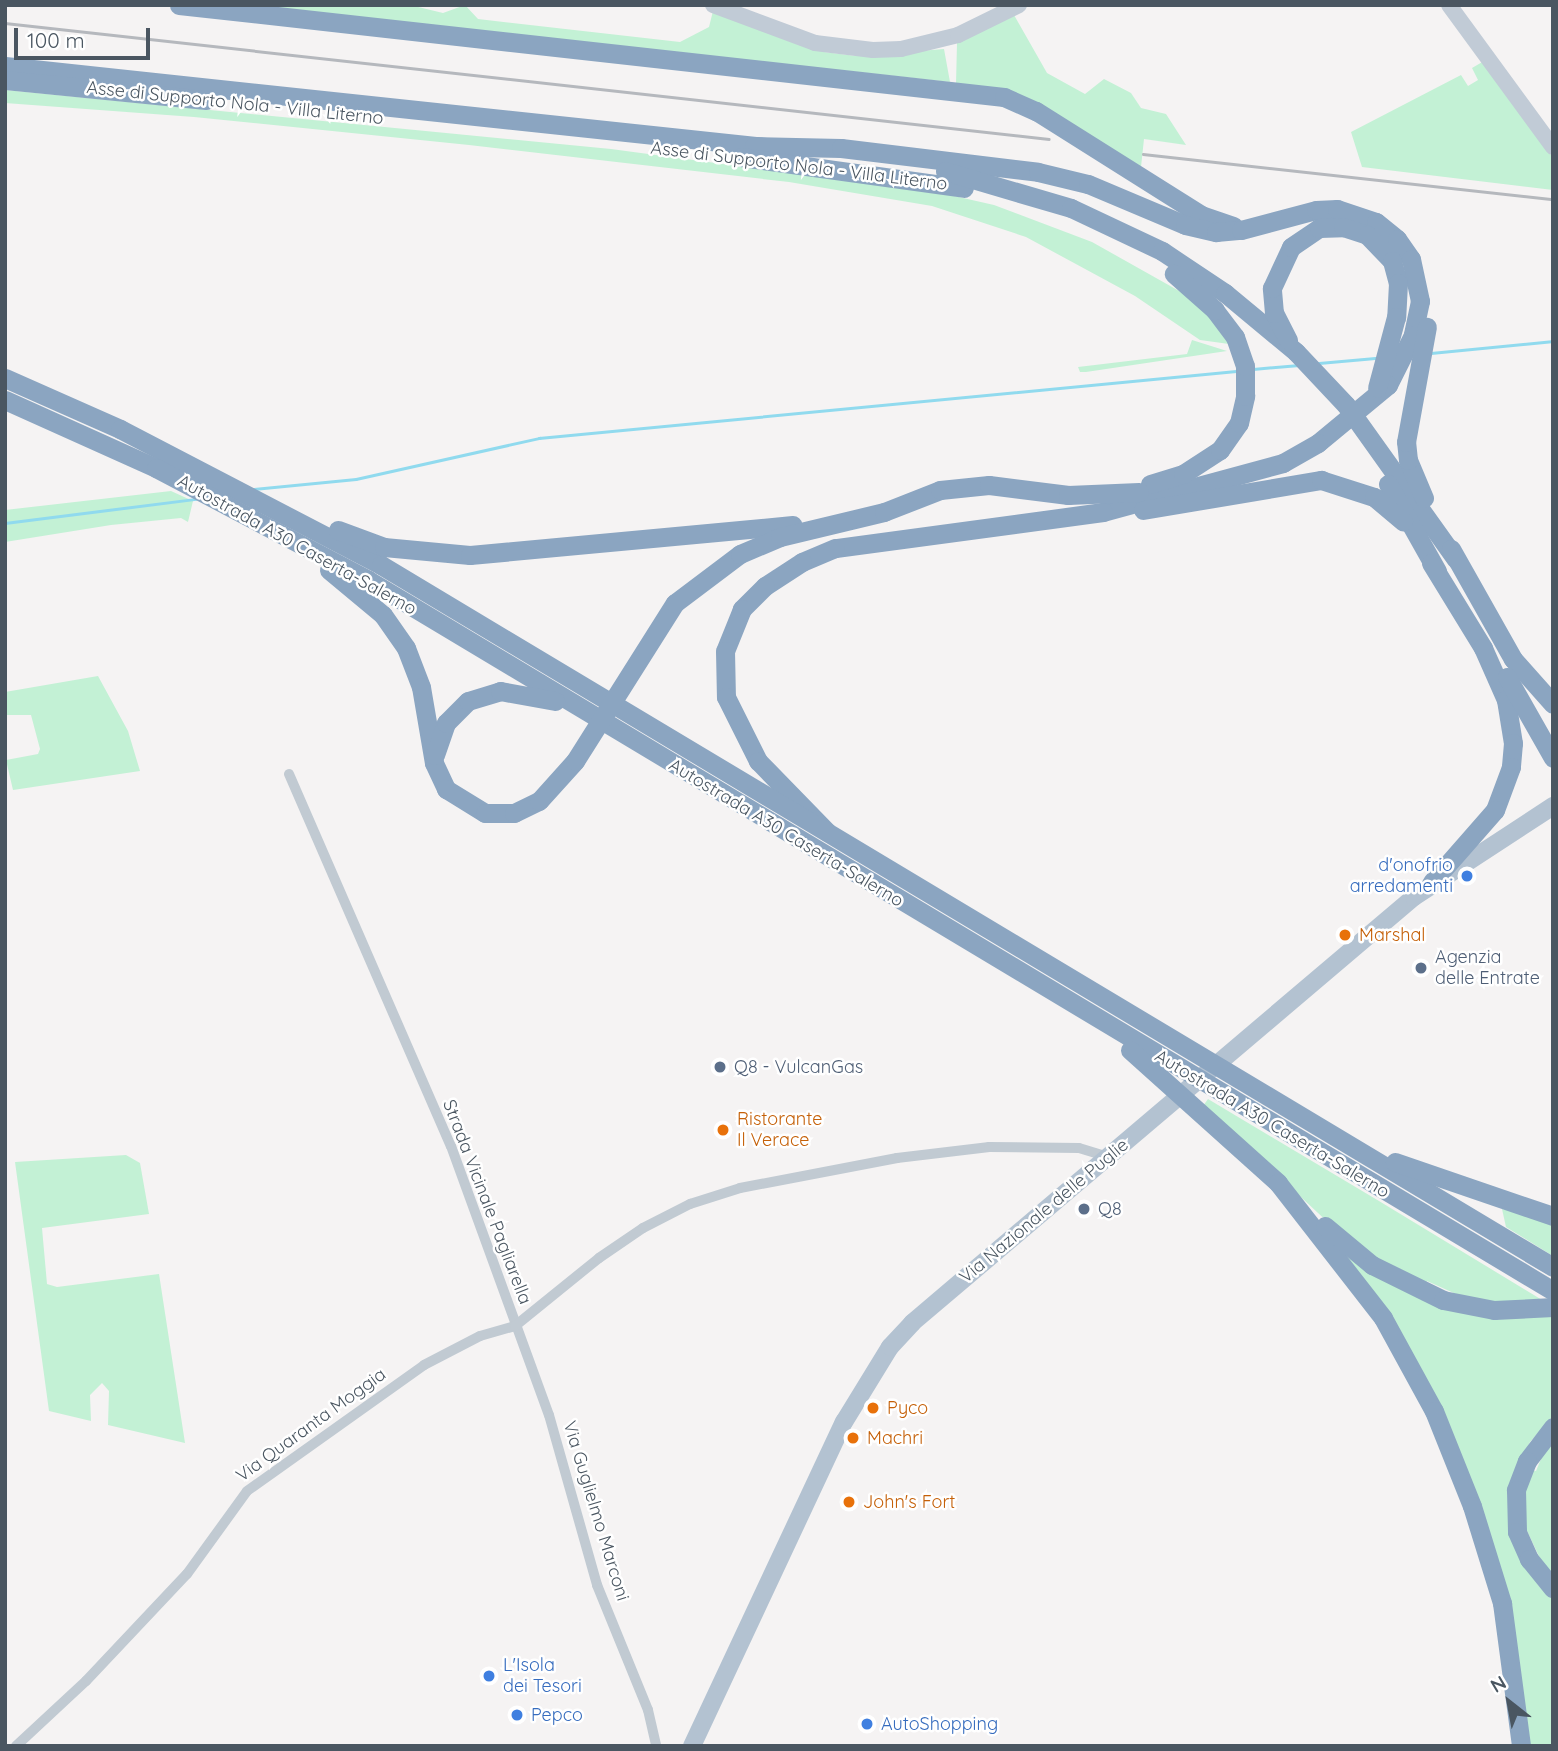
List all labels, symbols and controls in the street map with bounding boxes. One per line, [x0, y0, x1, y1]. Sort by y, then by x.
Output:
scale bar [18, 14, 154, 58]
text: 100 m [27, 27, 85, 53]
street label: Asse di Supporto Nola - Villa Literno [85, 77, 385, 129]
street label: Asse di Supporto Nola - Villa Literno [649, 137, 949, 195]
street label: Autostrada A30 Caserta-Salerno [174, 470, 420, 620]
street label: Autostrada A30 Caserta-Salerno [665, 754, 907, 912]
place label: d'onofrio arredamenti [1350, 855, 1453, 898]
marker: d'onofrio arredamenti [1459, 868, 1475, 884]
place label: Marshal [1359, 924, 1425, 946]
marker: Marshal [1337, 927, 1353, 943]
place label: Agenzia delle Entrate [1435, 947, 1540, 990]
marker: Agenzia delle Entrate [1413, 960, 1429, 976]
street label: Autostrada A30 Caserta-Salerno [1151, 1045, 1393, 1203]
place label: Q8 - VulcanGas [734, 1056, 863, 1078]
marker: Q8 - VulcanGas [712, 1059, 728, 1075]
street label: Strada Vicinale Pagliarella [438, 1097, 536, 1307]
place label: Ristorante Il Verace [737, 1109, 822, 1152]
marker: Ristorante Il Verace [715, 1122, 731, 1138]
street label: Via Nazionale delle Puglie [955, 1134, 1133, 1288]
place label: Q8 [1098, 1198, 1122, 1220]
marker: Q8 [1076, 1201, 1092, 1217]
street label: Via Quaranta Moggia [232, 1363, 390, 1487]
place label: Pyco [887, 1397, 928, 1419]
marker: Pyco [865, 1400, 881, 1416]
street label: Via Guglielmo Marconi [558, 1419, 634, 1603]
place label: Machri [867, 1427, 923, 1449]
marker: Machri [845, 1430, 861, 1446]
place label: John's Fort [863, 1491, 955, 1513]
marker: John's Fort [841, 1494, 857, 1510]
place label: L'Isola dei Tesori [503, 1655, 582, 1698]
north arrow [1474, 1667, 1544, 1737]
marker: L'Isola dei Tesori [481, 1668, 497, 1684]
text: N [1486, 1670, 1510, 1698]
place label: Pepco [531, 1704, 583, 1726]
marker: Pepco [509, 1707, 525, 1723]
place label: AutoShopping [881, 1713, 998, 1735]
marker: AutoShopping [859, 1716, 875, 1732]

